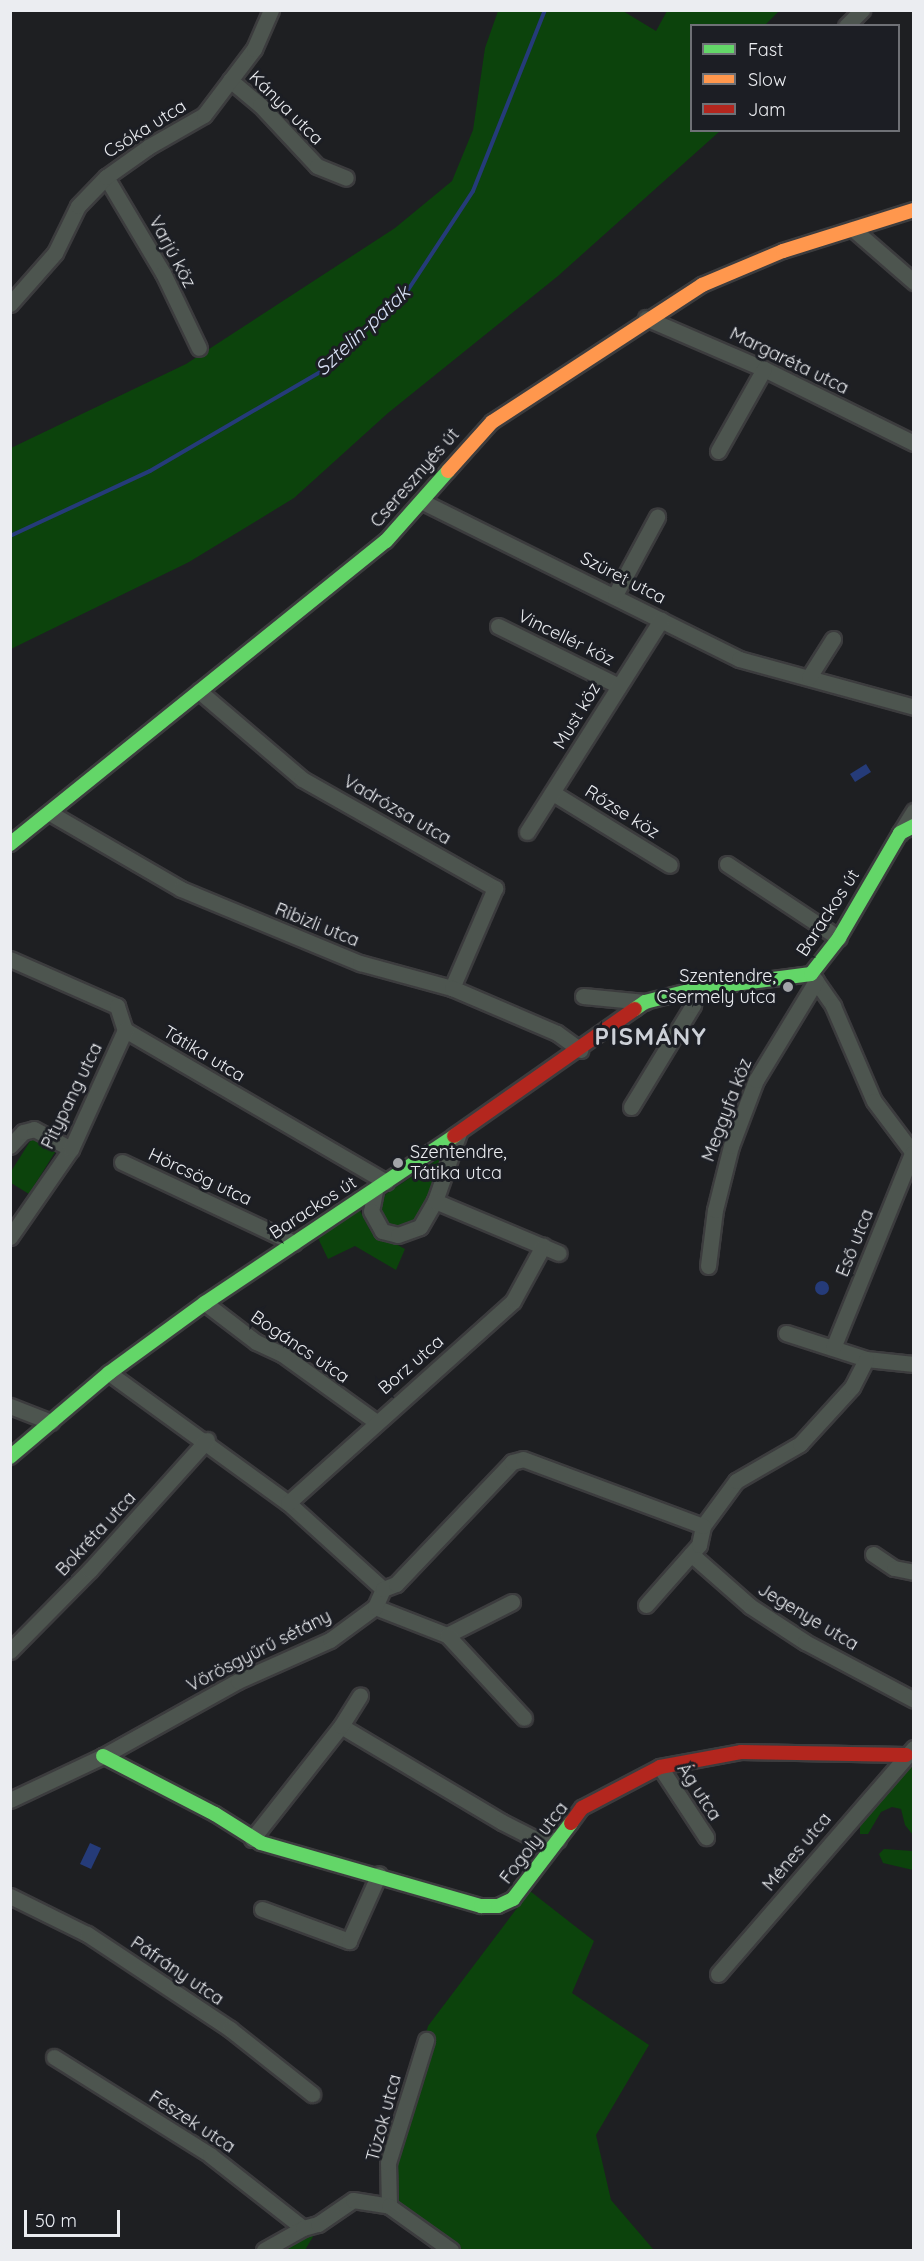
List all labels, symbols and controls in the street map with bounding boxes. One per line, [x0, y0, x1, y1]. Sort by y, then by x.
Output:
legend [690, 24, 900, 132]
text: Fast [748, 38, 783, 61]
street label: Kánya utca [244, 66, 328, 150]
text: Slow [748, 68, 786, 91]
street label: Csóka utca [100, 95, 190, 163]
text: Jam [748, 98, 786, 121]
street label: Varjú köz [144, 212, 200, 292]
water label: Sztelin-patak [310, 280, 414, 380]
street label: Margaréta utca [726, 323, 852, 399]
street label: Cseresznyés út [366, 424, 464, 532]
street label: Szüret utca [577, 547, 669, 609]
street label: Vincellér köz [514, 605, 618, 671]
street label: Must köz [549, 679, 605, 753]
street label: Vadrózsa utca [339, 770, 455, 850]
street label: Rőzse köz [581, 781, 663, 843]
street label: Barackos út [792, 865, 864, 961]
street label: Ribizli utca [272, 898, 362, 952]
place label: Szentendre, Csermely utca [657, 966, 776, 1008]
marker: Szentendre, Csermely utca [781, 980, 795, 994]
street label: Tátika utca [159, 1021, 249, 1087]
district label: PISMÁNY [595, 1023, 707, 1051]
street label: Pitypang utca [37, 1039, 107, 1153]
street label: Meggyfa köz [697, 1055, 757, 1165]
place label: Szentendre, Tátika utca [410, 1142, 507, 1184]
street label: Hörcsög utca [145, 1144, 255, 1210]
marker: Szentendre, Tátika utca [391, 1156, 405, 1170]
street label: Barackos út [265, 1172, 361, 1244]
street label: Eső utca [832, 1206, 878, 1280]
street label: Bogáncs utca [247, 1306, 353, 1388]
street label: Borz utca [374, 1331, 448, 1399]
street label: Bokréta utca [52, 1487, 140, 1581]
street label: Jegenye utca [754, 1579, 862, 1655]
street label: Vörösgyűrű sétány [183, 1605, 335, 1697]
street label: Ág utca [672, 1759, 726, 1825]
street label: Fogoly utca [495, 1798, 573, 1888]
street label: Ménes utca [758, 1808, 836, 1896]
street label: Páfrány utca [126, 1932, 228, 2010]
street label: Túzok utca [362, 2072, 406, 2164]
street label: Fészek utca [145, 2086, 239, 2158]
scale bar [27, 2198, 123, 2236]
text: 50 m [35, 2209, 77, 2232]

